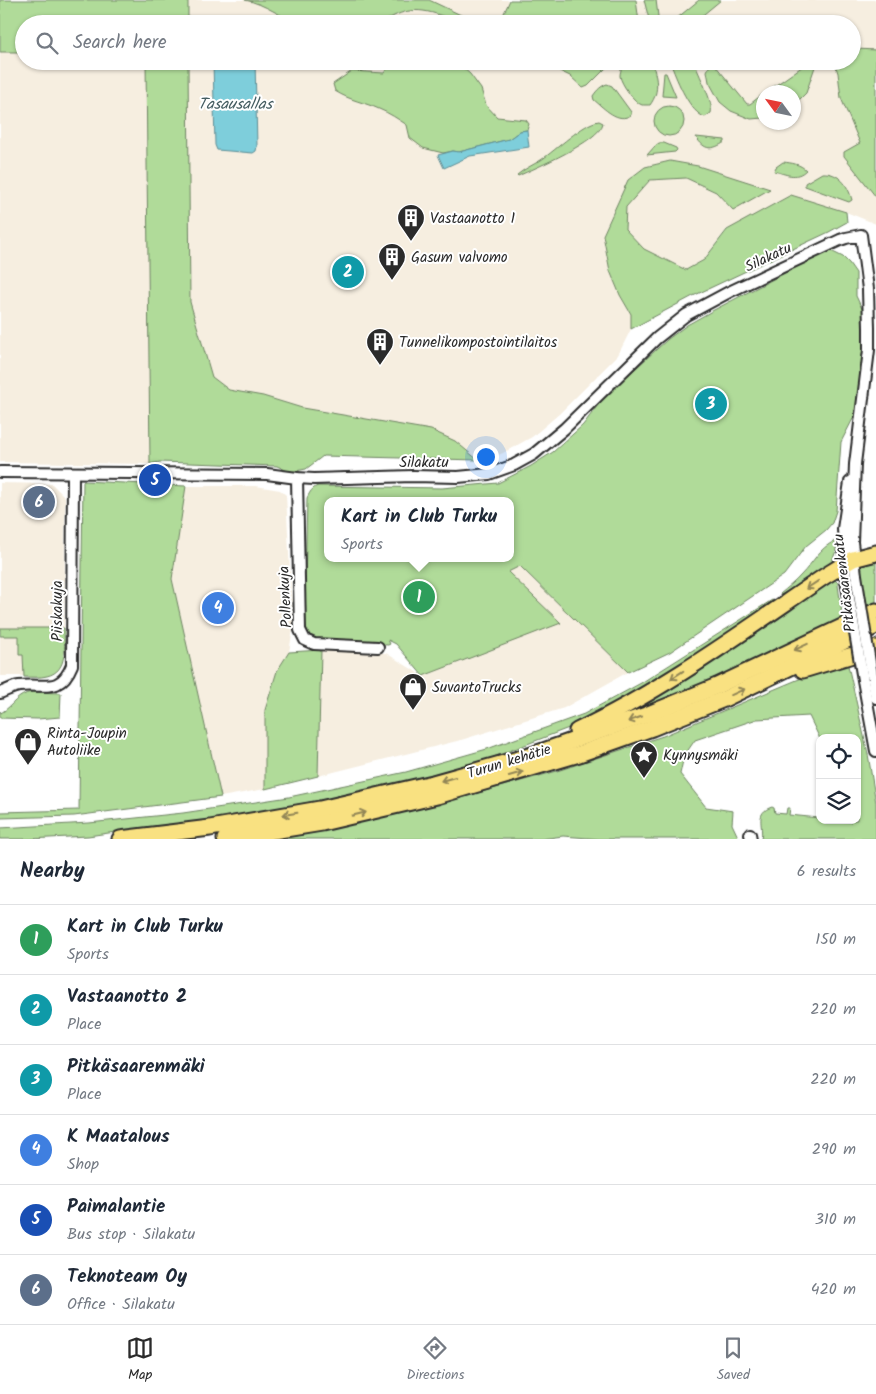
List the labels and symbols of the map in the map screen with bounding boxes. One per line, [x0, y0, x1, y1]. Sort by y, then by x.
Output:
north arrow [756, 85, 801, 130]
water label: Tasausallas [198, 92, 274, 117]
building icon: Vastaanotto 1 [396, 203, 426, 242]
place label: Vastaanotto 1 [430, 207, 515, 231]
street label: Silakatu [741, 237, 796, 279]
building icon: Gasum valvomo [377, 242, 407, 281]
place label: Gasum valvomo [411, 246, 508, 270]
pin: 2 [332, 253, 364, 291]
building icon: Tunnelikompostointilaitos [365, 327, 395, 366]
place label: Tunnelikompostointilaitos [399, 331, 558, 355]
pin: 3 [695, 385, 727, 423]
your location [473, 444, 499, 470]
street label: Silakatu [399, 451, 449, 475]
pin: 5 [139, 461, 171, 499]
pin: 6 [23, 483, 55, 521]
street label: Pitkäsaarenkatu [827, 532, 863, 633]
street label: Pollenkuja [272, 565, 300, 629]
pin: 1 [403, 578, 435, 616]
one-way arrow [805, 580, 819, 590]
street label: Piiskakuja [46, 581, 70, 641]
pin: 4 [202, 589, 234, 627]
one-way arrow [794, 643, 809, 653]
one-way arrow [670, 670, 684, 680]
shop icon: SuvantoTrucks [398, 672, 428, 711]
place label: SuvantoTrucks [432, 676, 522, 700]
one-way arrow [730, 687, 745, 697]
one-way arrow [628, 715, 644, 724]
place label: Rinta-Joupin Autoliike [47, 722, 127, 763]
shop icon: Rinta-Joupin Autoliike [13, 727, 43, 766]
street label: Turun kehätie [464, 738, 554, 786]
place icon: Kynnysmäki [629, 740, 659, 779]
place label: Kynnysmäki [663, 744, 739, 768]
one-way arrow [508, 768, 524, 778]
one-way arrow [441, 775, 457, 784]
one-way arrow [350, 809, 366, 818]
one-way arrow [282, 810, 298, 820]

